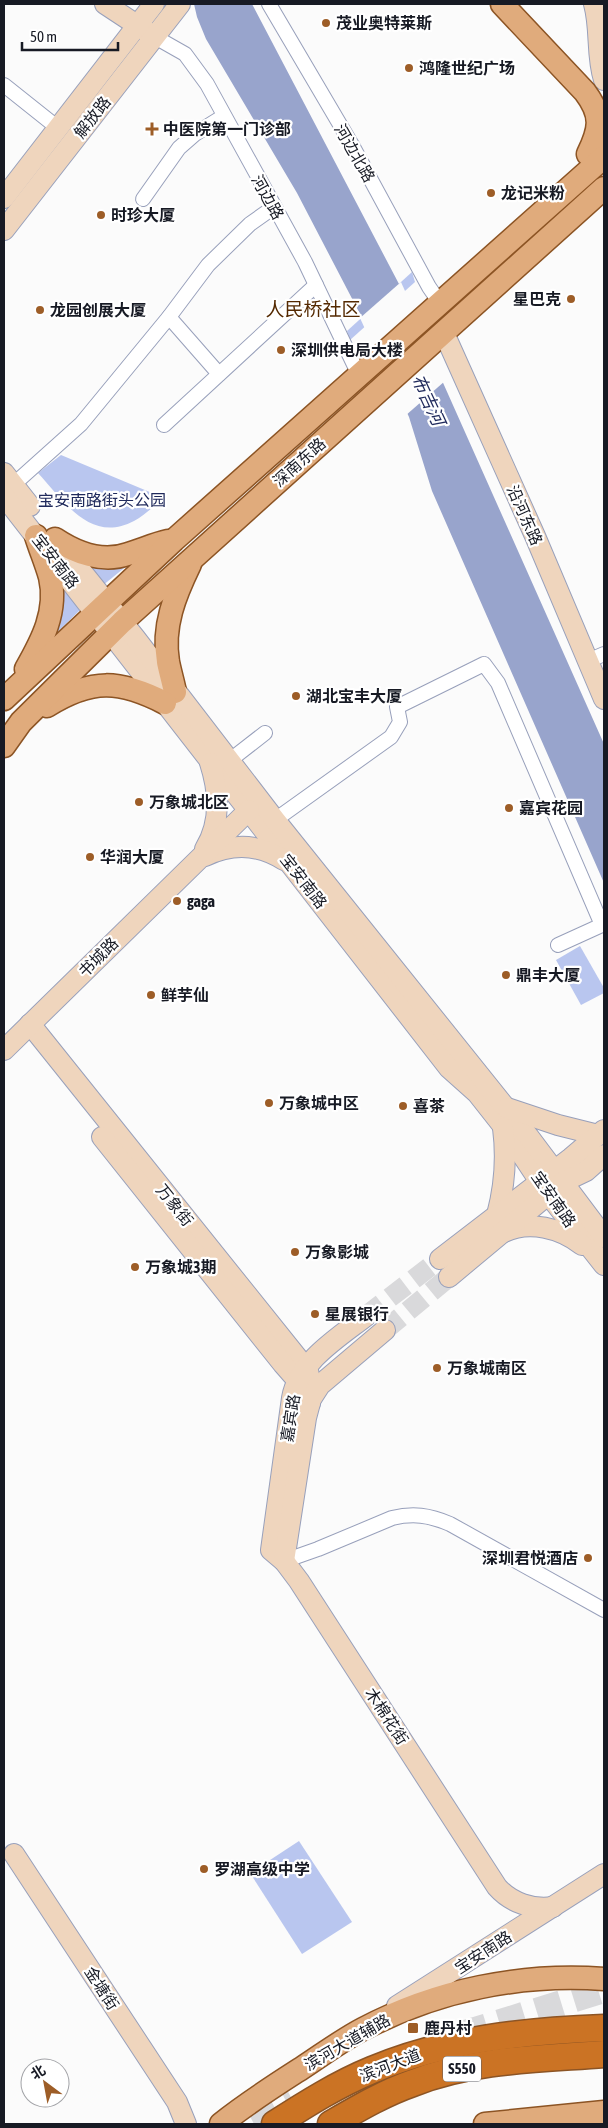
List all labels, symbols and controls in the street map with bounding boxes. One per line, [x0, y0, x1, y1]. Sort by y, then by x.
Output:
place label: 茂业奥特莱斯 [336, 14, 432, 32]
marker: 茂业奥特莱斯 [320, 17, 332, 29]
scale bar [22, 20, 119, 52]
text: 50 m [30, 28, 57, 45]
place label: 鸿隆世纪广场 [419, 59, 515, 77]
marker: 鸿隆世纪广场 [403, 62, 415, 74]
street label: 解放路 [70, 93, 114, 141]
place label: 中医院第一门诊部 [163, 120, 291, 138]
street label: 河边北路 [331, 121, 379, 185]
marker: 中医院第一门诊部 [145, 122, 159, 136]
street label: 河边路 [248, 172, 288, 222]
place label: 龙记米粉 [501, 184, 565, 202]
marker: 龙记米粉 [485, 187, 497, 199]
place label: 时珍大厦 [111, 206, 175, 224]
marker: 时珍大厦 [95, 209, 107, 221]
place label: 星巴克 [513, 290, 561, 308]
marker: 星巴克 [565, 293, 577, 305]
district label: 人民桥社区 [265, 298, 361, 320]
place label: 龙园创展大厦 [50, 301, 146, 319]
marker: 龙园创展大厦 [34, 304, 46, 316]
place label: 深圳供电局大楼 [291, 341, 403, 359]
marker: 深圳供电局大楼 [275, 344, 287, 356]
water label: 布吉河 [408, 371, 451, 431]
street label: 深南东路 [269, 434, 329, 490]
street label: 沿河东路 [504, 482, 546, 548]
park label: 宝安南路街头公园 [38, 491, 166, 509]
street label: 宝安南路 [29, 530, 83, 592]
place label: 湖北宝丰大厦 [306, 687, 402, 705]
marker: 湖北宝丰大厦 [290, 690, 302, 702]
place label: 万象城北区 [149, 793, 229, 811]
marker: 万象城北区 [133, 796, 145, 808]
place label: 嘉宾花园 [519, 799, 583, 817]
marker: 嘉宾花园 [503, 802, 515, 814]
place label: 华润大厦 [100, 848, 164, 866]
street label: 宝安南路 [277, 850, 331, 912]
marker: 华润大厦 [84, 851, 96, 863]
place label: gaga [187, 892, 215, 910]
marker: gaga [171, 895, 183, 907]
street label: 书城路 [75, 934, 121, 980]
place label: 鼎丰大厦 [516, 966, 580, 984]
marker: 鼎丰大厦 [500, 969, 512, 981]
place label: 鲜芋仙 [161, 986, 209, 1004]
marker: 鲜芋仙 [145, 989, 157, 1001]
place label: 万象城中区 [279, 1094, 359, 1112]
marker: 万象城中区 [263, 1097, 275, 1109]
place label: 喜茶 [413, 1097, 445, 1115]
marker: 喜茶 [397, 1100, 409, 1112]
street label: 宝安南路 [528, 1168, 580, 1230]
street label: 万象街 [153, 1181, 197, 1229]
place label: 万象影城 [305, 1243, 369, 1261]
marker: 万象影城 [289, 1246, 301, 1258]
place label: 万象城3期 [145, 1258, 217, 1276]
marker: 万象城3期 [129, 1261, 141, 1273]
place label: 星展银行 [325, 1305, 389, 1323]
marker: 星展银行 [309, 1308, 321, 1320]
place label: 万象城南区 [447, 1359, 527, 1377]
marker: 万象城南区 [431, 1362, 443, 1374]
street label: 嘉宾路 [277, 1393, 303, 1443]
place label: 深圳君悦酒店 [482, 1549, 578, 1567]
marker: 深圳君悦酒店 [582, 1552, 594, 1564]
street label: 木棉花街 [362, 1684, 412, 1748]
place label: 罗湖高级中学 [214, 1860, 310, 1878]
marker: 罗湖高级中学 [198, 1863, 210, 1875]
street label: 宝安南路 [451, 1927, 515, 1977]
street label: 金塘街 [81, 1963, 123, 2013]
street label: 滨河大道辅路 [301, 2010, 393, 2074]
place label: 鹿丹村 [424, 2019, 472, 2037]
marker: 鹿丹村 [406, 2021, 420, 2035]
street label: 滨河大道 [357, 2045, 423, 2085]
road number: S550 [443, 2056, 481, 2082]
north arrow [20, 2058, 70, 2108]
text: 北 [28, 2061, 48, 2082]

